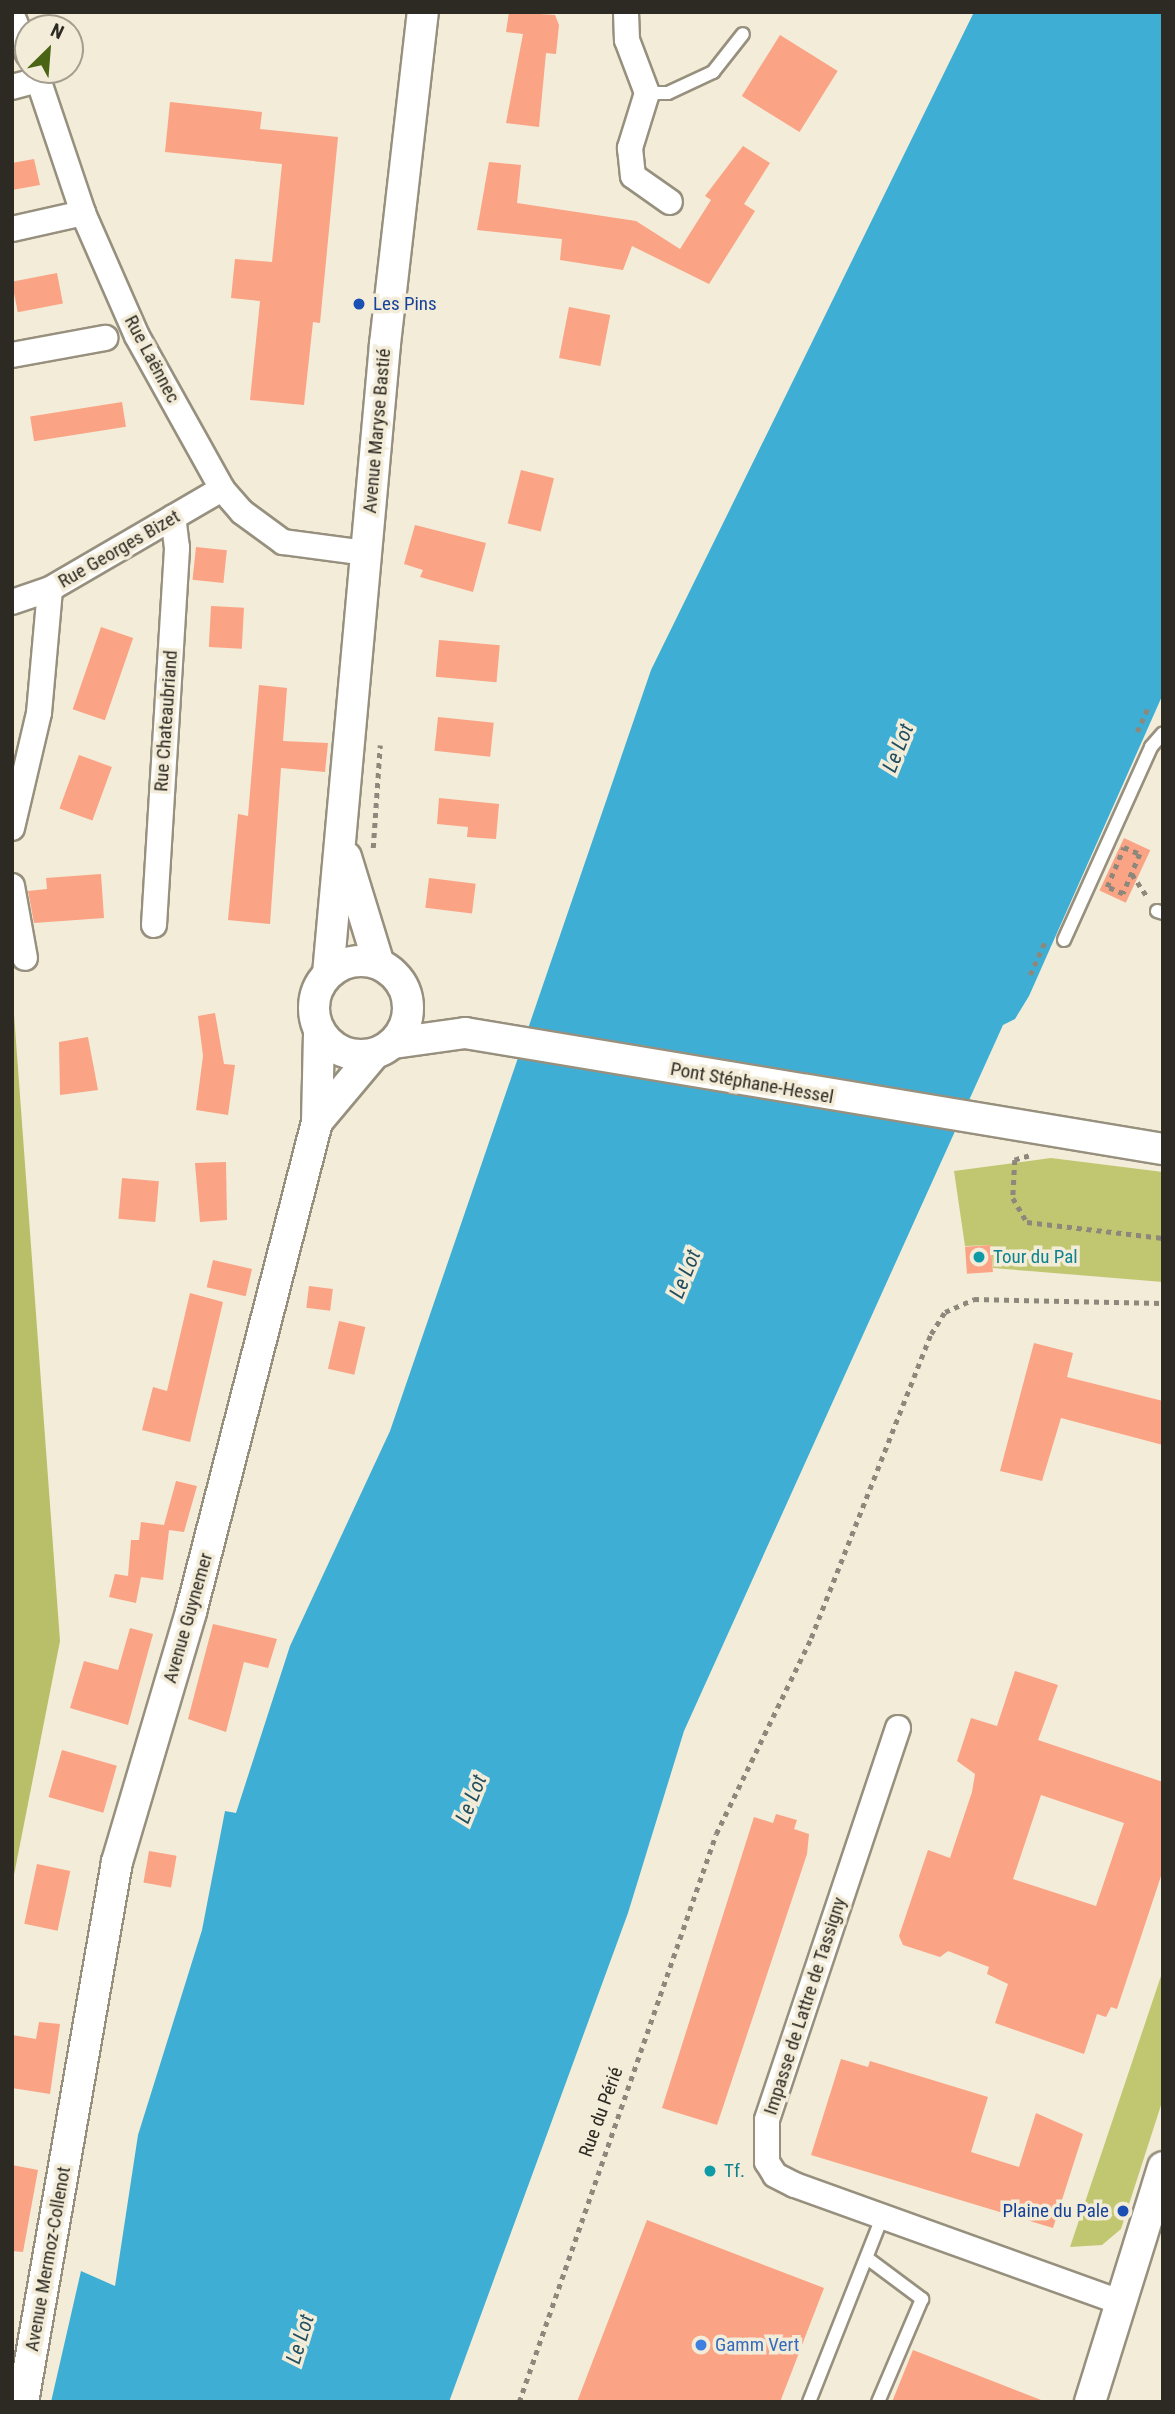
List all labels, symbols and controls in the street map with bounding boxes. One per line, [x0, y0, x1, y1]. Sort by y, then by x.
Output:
north arrow [14, 14, 84, 84]
text: N [47, 18, 67, 44]
place label: Les Pins [373, 293, 437, 315]
marker: Les Pins [351, 296, 367, 312]
street label: Rue Laënnec [119, 311, 185, 407]
street label: Avenue Maryse Bastié [358, 348, 396, 514]
street label: Rue Georges Bizet [54, 505, 184, 593]
street label: Rue Chateaubriand [150, 650, 182, 792]
water label: Le Lot [877, 720, 919, 776]
street label: Pont Stéphane-Hessel [669, 1057, 835, 1109]
water label: Le Lot [664, 1246, 706, 1302]
place label: Tour du Pal [993, 1246, 1078, 1268]
marker: Tour du Pal [971, 1249, 987, 1265]
street label: Avenue Guynemer [159, 1550, 217, 1686]
water label: Le Lot [450, 1771, 492, 1827]
street label: Impasse de Lattre de Tassigny [759, 1894, 851, 2118]
street label: Rue du Périé [574, 2064, 628, 2160]
place label: Tf. [724, 2160, 745, 2182]
marker: Tf. [702, 2163, 718, 2179]
street label: Avenue Mermoz-Collenot [21, 2165, 75, 2353]
place label: Plaine du Pale [1002, 2200, 1109, 2222]
marker: Plaine du Pale [1115, 2203, 1131, 2219]
water label: Le Lot [281, 2311, 319, 2367]
place label: Gamm Vert [715, 2334, 799, 2356]
marker: Gamm Vert [693, 2337, 709, 2353]

